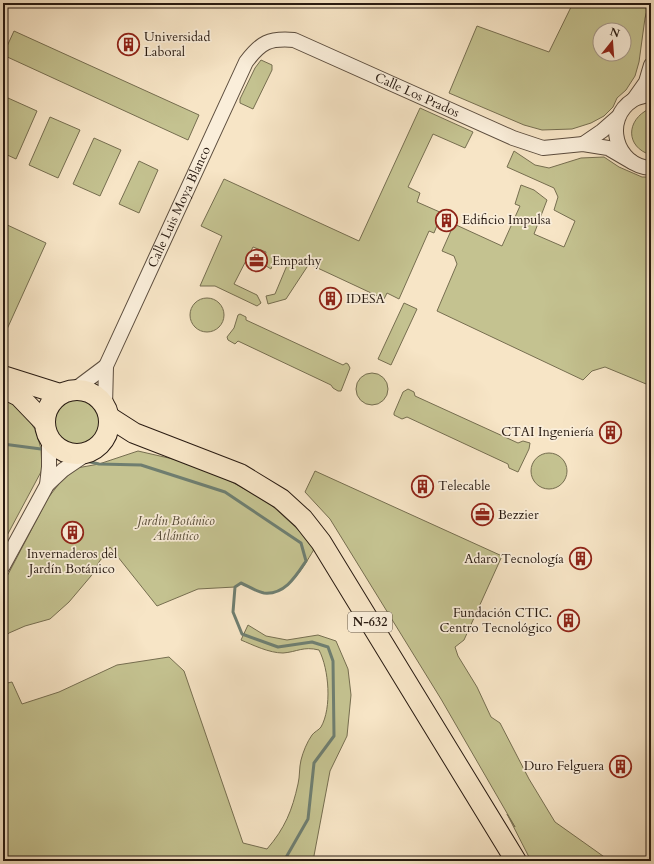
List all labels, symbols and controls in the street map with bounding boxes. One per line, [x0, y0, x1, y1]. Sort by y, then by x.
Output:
north arrow [592, 22, 632, 62]
text: N [608, 24, 622, 42]
place label: Universidad Laboral [144, 28, 210, 61]
building icon: Universidad Laboral [116, 31, 142, 57]
street label: Calle Los Prados [372, 68, 462, 122]
street label: Calle Luis Moya Blanco [144, 144, 215, 271]
building icon: Edificio Impulsa [434, 207, 460, 233]
place label: Edificio Impulsa [462, 211, 551, 229]
office icon: Empathy [244, 248, 270, 274]
place label: Empathy [272, 252, 322, 270]
building icon: IDESA [318, 286, 344, 312]
place label: IDESA [346, 290, 386, 308]
building icon: CTAI Ingeniería [597, 419, 623, 445]
place label: CTAI Ingeniería [501, 423, 594, 441]
building icon: Telecable [409, 473, 435, 499]
place label: Telecable [438, 477, 490, 495]
office icon: Bezzier [470, 502, 496, 528]
place label: Bezzier [498, 506, 539, 524]
park label: Jardín Botánico Atlántico [134, 512, 215, 545]
building icon: Invernaderos del Jardín Botánico [59, 519, 85, 545]
place label: Invernaderos del Jardín Botánico [27, 545, 118, 578]
building icon: Adaro Tecnología [567, 546, 593, 572]
place label: Adaro Tecnología [464, 550, 564, 568]
place label: Fundación CTIC. Centro Tecnológico [439, 604, 552, 637]
building icon: Fundación CTIC. Centro Tecnológico [555, 607, 581, 633]
road number: N-632 [348, 612, 392, 632]
building icon: Duro Felguera [607, 753, 633, 779]
place label: Duro Felguera [524, 757, 604, 775]

